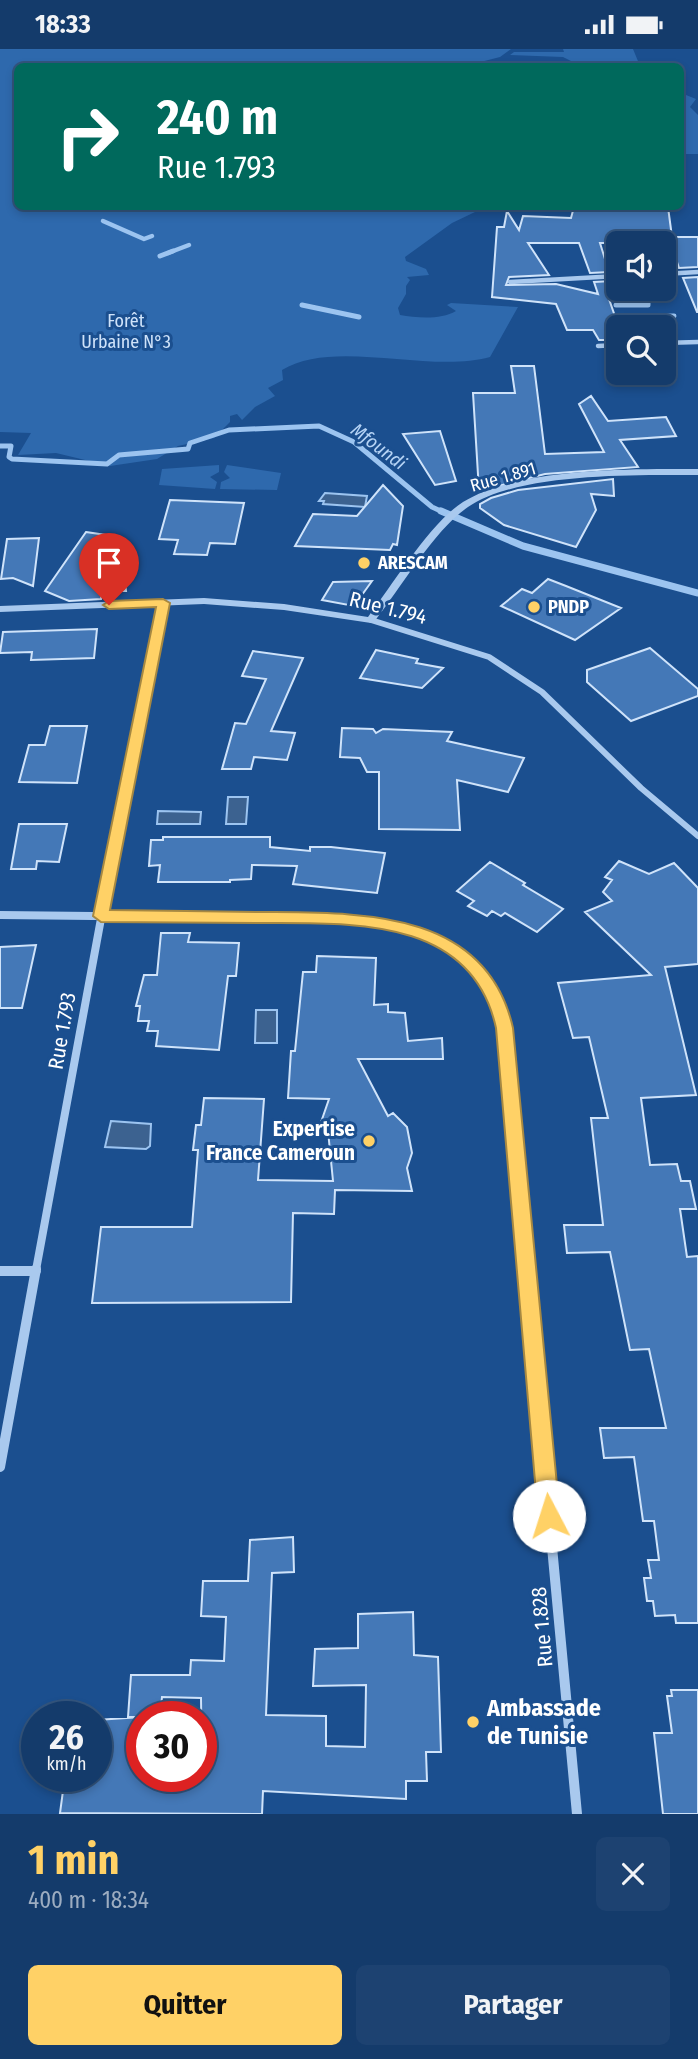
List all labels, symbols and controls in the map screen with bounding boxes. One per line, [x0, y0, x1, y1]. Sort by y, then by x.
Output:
text: 18:33 [35, 9, 91, 40]
text: 240 m [157, 88, 278, 147]
icon: right [42, 91, 133, 182]
text: Rue 1.793 [157, 148, 276, 186]
map controls [606, 231, 676, 385]
button: sound [606, 231, 676, 301]
park label: Forêt Urbaine N°3 [81, 310, 171, 353]
button: search [606, 315, 676, 385]
water label: Mfoundi [346, 418, 411, 475]
street label: Rue 1.891 [468, 457, 538, 497]
pin [79, 533, 139, 605]
icon: arrive [90, 544, 128, 582]
place label: ARESCAM [377, 552, 448, 574]
marker: ARESCAM [356, 555, 372, 571]
street label: Rue 1.794 [347, 586, 429, 630]
place label: PNDP [548, 596, 589, 618]
marker: PNDP [526, 599, 542, 615]
street label: Rue 1.793 [42, 990, 82, 1072]
place label: Expertise France Cameroun [206, 1116, 355, 1166]
marker: Expertise France Cameroun [361, 1133, 377, 1149]
position arrow [512, 1479, 586, 1553]
street label: Rue 1.828 [526, 1586, 558, 1668]
place label: Ambassade de Tunisie [486, 1694, 601, 1750]
speed limit sign: 30 [126, 1701, 217, 1792]
marker: Ambassade de Tunisie [465, 1714, 481, 1730]
text: 26 [49, 1716, 84, 1758]
text: km/h [46, 1753, 87, 1775]
text: 1 min [28, 1835, 119, 1885]
button: close [596, 1837, 670, 1911]
text: 400 m · 18:34 [28, 1886, 149, 1914]
button: Quitter [28, 1965, 342, 2045]
button: Partager [356, 1965, 670, 2045]

